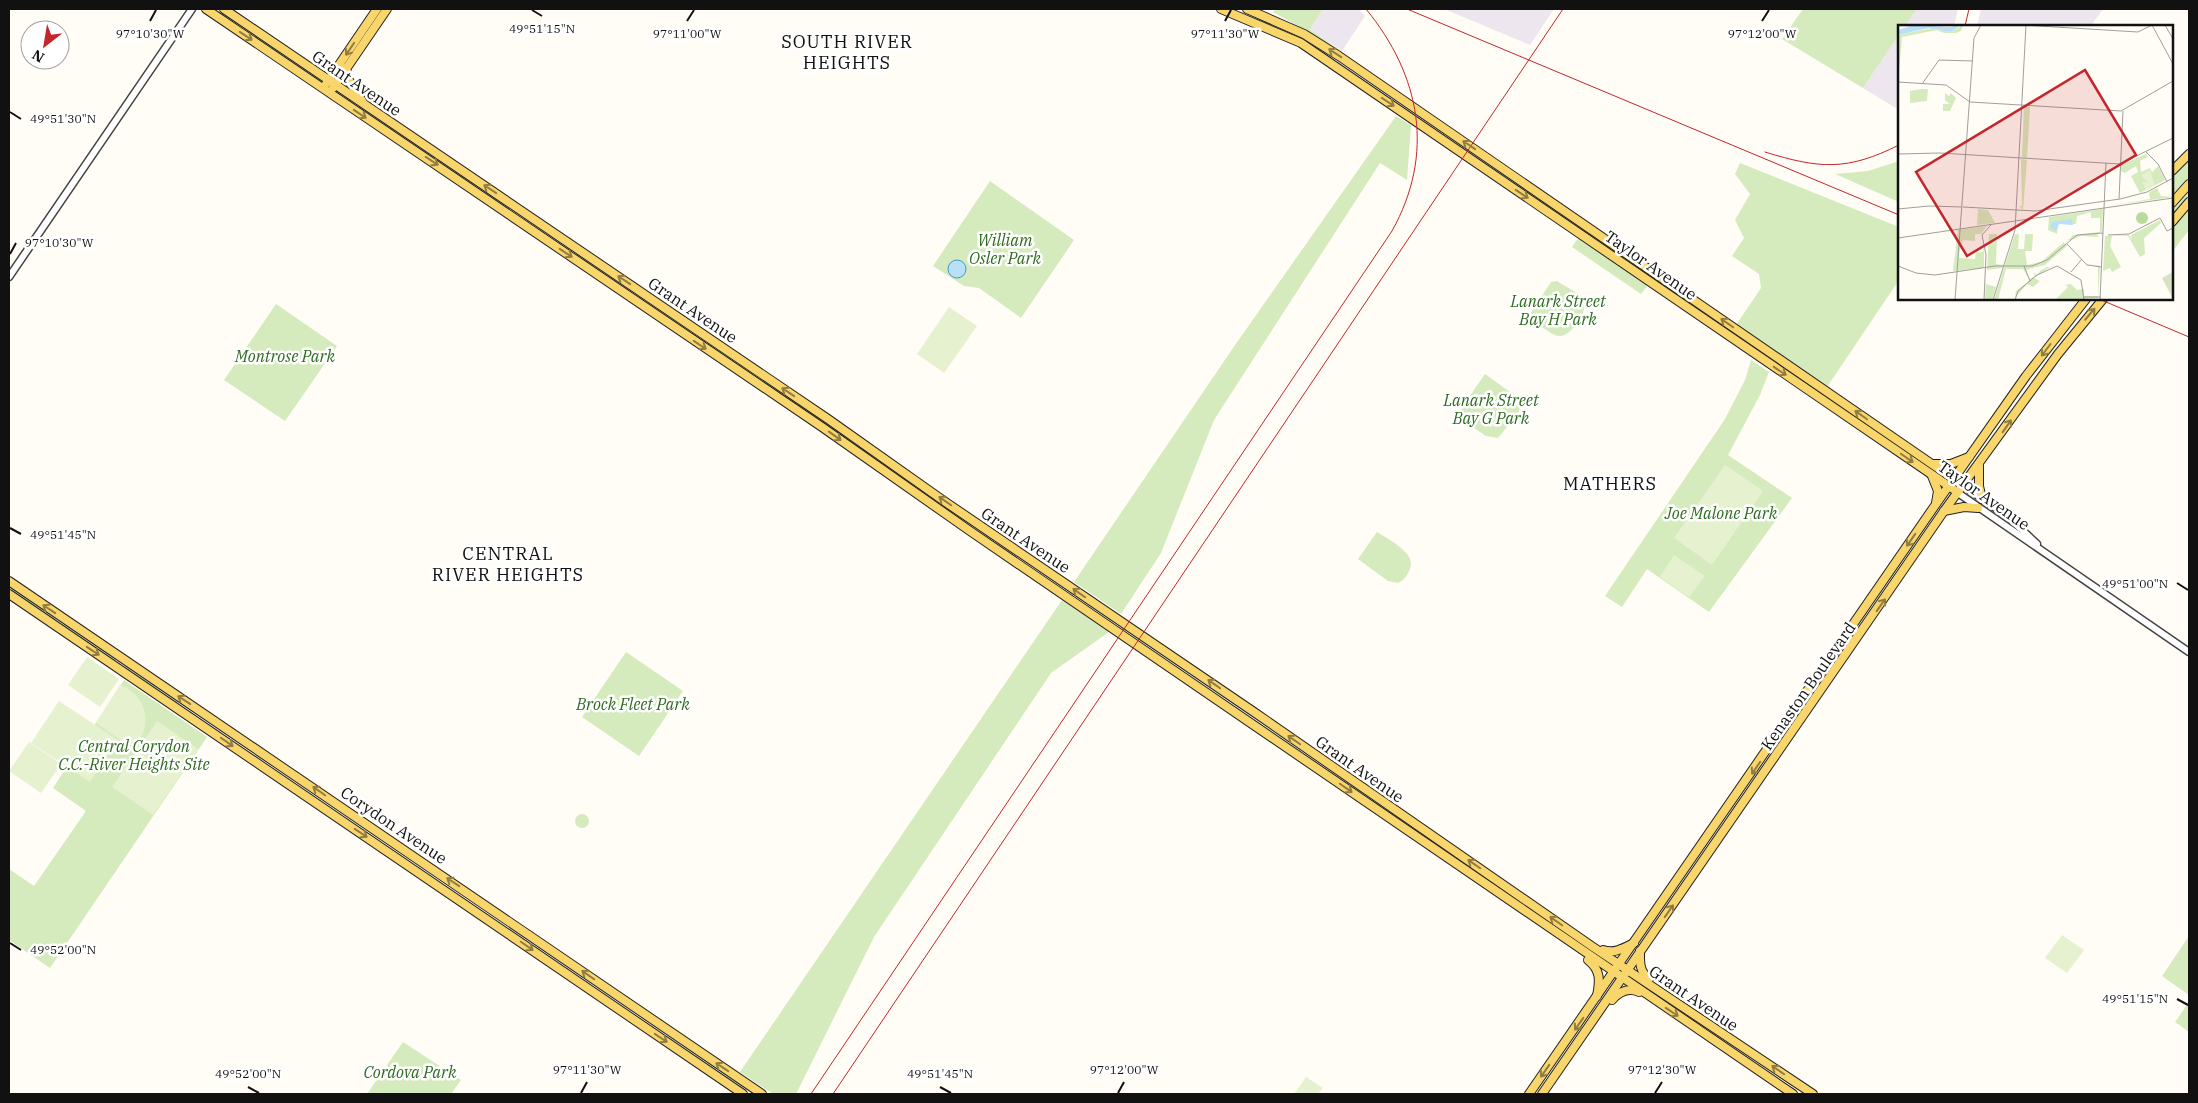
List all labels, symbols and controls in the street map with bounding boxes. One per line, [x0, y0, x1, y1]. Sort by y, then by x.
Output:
north arrow [20, 20, 70, 70]
text: 49°51'15"N [509, 21, 575, 36]
inset map [1898, 25, 2173, 300]
text: 97°10'30"W [116, 26, 185, 41]
text: 97°11'00"W [653, 26, 722, 41]
text: 97°11'30"W [1191, 26, 1260, 41]
text: 97°12'00"W [1728, 26, 1797, 41]
district label: SOUTH RIVER HEIGHTS [781, 30, 913, 74]
one-way arrow [239, 31, 253, 41]
one-way arrow [345, 41, 355, 55]
text: N [29, 46, 48, 67]
street label: Grant Avenue [309, 46, 405, 120]
one-way arrow [1328, 48, 1342, 58]
one-way arrow [1380, 97, 1394, 107]
one-way arrow [353, 109, 367, 119]
text: 49°51'30"N [30, 111, 96, 126]
one-way arrow [1462, 140, 1476, 150]
one-way arrow [424, 157, 438, 167]
one-way arrow [483, 184, 497, 194]
one-way arrow [1515, 189, 1529, 199]
street label: Taylor Avenue [1601, 226, 1701, 304]
park label: William Osler Park [969, 230, 1042, 268]
text: 97°10'30"W [25, 235, 94, 250]
one-way arrow [559, 248, 573, 258]
street label: Grant Avenue [645, 273, 741, 347]
one-way arrow [618, 275, 632, 285]
park label: Lanark Street Bay H Park [1509, 291, 1607, 329]
one-way arrow [2084, 308, 2095, 321]
one-way arrow [1720, 318, 1734, 328]
one-way arrow [693, 340, 707, 350]
one-way arrow [2040, 343, 2051, 356]
park label: Montrose Park [234, 346, 336, 366]
one-way arrow [1772, 366, 1786, 376]
one-way arrow [781, 386, 795, 396]
park label: Lanark Street Bay G Park [1442, 390, 1540, 428]
one-way arrow [1854, 410, 1868, 420]
one-way arrow [2002, 419, 2012, 433]
one-way arrow [827, 431, 841, 441]
one-way arrow [1899, 453, 1913, 463]
street label: Taylor Avenue [1934, 456, 2034, 534]
district label: MATHERS [1563, 472, 1657, 495]
one-way arrow [938, 496, 952, 506]
street label: Grant Avenue [978, 503, 1074, 577]
park label: Joe Malone Park [1664, 503, 1778, 523]
text: 49°51'45"N [30, 527, 96, 542]
one-way arrow [1906, 533, 1916, 547]
district label: CENTRAL RIVER HEIGHTS [432, 542, 584, 586]
text: 49°51'00"N [2102, 576, 2168, 591]
one-way arrow [1073, 588, 1087, 598]
one-way arrow [1876, 598, 1886, 612]
one-way arrow [43, 604, 57, 614]
street label: Kenaston Boulevard [1756, 618, 1860, 754]
one-way arrow [85, 646, 99, 656]
one-way arrow [1207, 679, 1221, 689]
one-way arrow [177, 694, 191, 705]
park label: Brock Fleet Park [575, 694, 690, 714]
street label: Grant Avenue [1312, 731, 1408, 807]
one-way arrow [1287, 735, 1301, 745]
park label: Central Corydon C.C.-River Heights Site [58, 736, 210, 774]
one-way arrow [220, 737, 234, 747]
one-way arrow [1751, 761, 1761, 775]
street label: Corydon Avenue [337, 782, 451, 868]
one-way arrow [1338, 783, 1352, 793]
one-way arrow [312, 786, 326, 796]
one-way arrow [354, 828, 368, 838]
one-way arrow [1467, 859, 1481, 869]
one-way arrow [446, 877, 460, 888]
one-way arrow [1664, 904, 1674, 918]
one-way arrow [1549, 916, 1563, 926]
one-way arrow [520, 941, 534, 951]
text: 49°52'00"N [30, 942, 96, 957]
street label: Grant Avenue [1646, 961, 1742, 1035]
one-way arrow [581, 970, 595, 980]
text: 49°51'15"N [2102, 991, 2168, 1006]
one-way arrow [1665, 1007, 1679, 1017]
one-way arrow [1573, 1017, 1584, 1030]
one-way arrow [654, 1033, 668, 1043]
park label: Cordova Park [363, 1062, 457, 1082]
text: 97°11'30"W [553, 1062, 622, 1077]
one-way arrow [715, 1062, 729, 1072]
text: 97°12'00"W [1090, 1062, 1159, 1077]
text: 97°12'30"W [1628, 1062, 1697, 1077]
one-way arrow [1540, 1064, 1550, 1078]
one-way arrow [1772, 1065, 1786, 1075]
text: 49°52'00"N [215, 1066, 281, 1081]
text: 49°51'45"N [907, 1066, 973, 1081]

